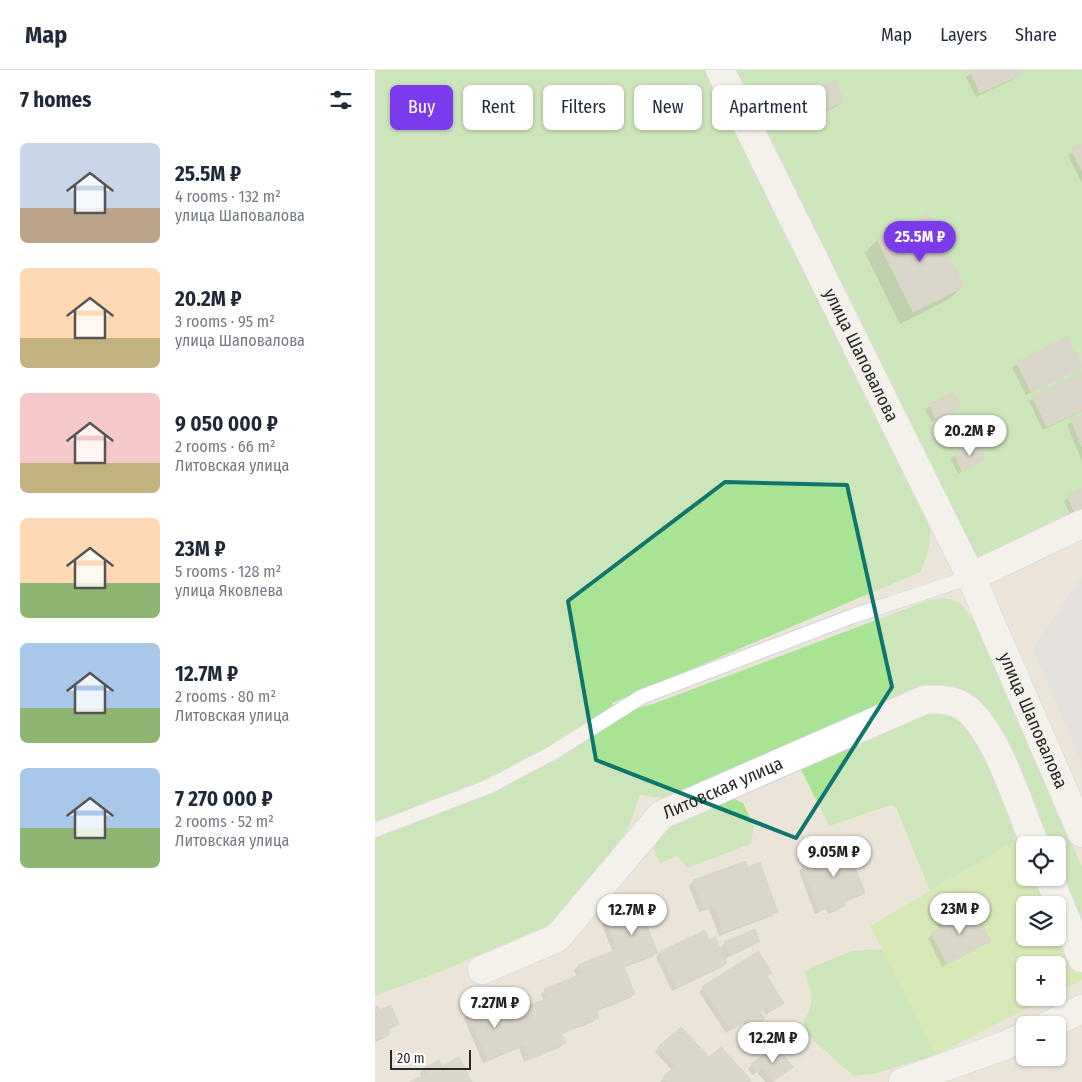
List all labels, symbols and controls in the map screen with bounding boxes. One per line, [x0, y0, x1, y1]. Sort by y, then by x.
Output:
text: Map [25, 21, 67, 49]
text: Map [881, 24, 912, 46]
text: Layers [940, 24, 987, 46]
text: Share [1015, 24, 1057, 46]
chip: Buy [390, 85, 453, 130]
chip: Rent [463, 85, 533, 130]
chip: Filters [543, 85, 624, 130]
chip: New [634, 85, 702, 130]
chip: Apartment [712, 85, 826, 130]
icon: filters [327, 86, 355, 114]
text: 7 homes [20, 87, 91, 113]
text: 25.5M ₽ [175, 161, 241, 187]
icon: home [60, 163, 120, 223]
text: 4 rooms · 132 m² [175, 187, 281, 206]
text: улица Шаповалова [175, 206, 305, 225]
pin: 25.5M ₽ [874, 220, 966, 263]
text: 25.5M ₽ [895, 227, 945, 246]
street label: улица Шаповалова [819, 285, 903, 426]
text: 20.2M ₽ [175, 286, 242, 312]
icon: home [60, 288, 120, 348]
text: 3 rooms · 95 m² [175, 312, 275, 331]
text: улица Шаповалова [175, 331, 305, 350]
text: 9 050 000 ₽ [175, 411, 278, 437]
icon: home [60, 413, 120, 473]
pin: 20.2M ₽ [924, 414, 1016, 457]
text: 20.2M ₽ [945, 421, 995, 440]
text: 2 rooms · 66 m² [175, 437, 275, 456]
text: Литовская улица [175, 456, 289, 475]
text: 23M ₽ [175, 536, 226, 562]
icon: home [60, 538, 120, 598]
text: 5 rooms · 128 m² [175, 562, 281, 581]
text: улица Яковлева [175, 581, 283, 600]
street label: улица Шаповалова [994, 649, 1072, 792]
text: 12.7M ₽ [175, 661, 238, 687]
icon: home [60, 663, 120, 723]
text: 2 rooms · 80 m² [175, 687, 276, 706]
text: Литовская улица [175, 706, 289, 725]
street label: Литовская улица [659, 752, 786, 824]
text: 7 270 000 ₽ [175, 786, 273, 812]
icon: home [60, 788, 120, 848]
text: 2 rooms · 52 m² [175, 812, 274, 831]
text: Литовская улица [175, 831, 289, 850]
pin: 9.05M ₽ [788, 836, 880, 878]
map controls [1016, 836, 1066, 1066]
button: locate [1016, 836, 1066, 886]
text: 9.05M ₽ [808, 842, 860, 861]
pin: 23M ₽ [925, 892, 995, 935]
pin: 12.7M ₽ [586, 894, 678, 936]
button: layers [1016, 896, 1066, 946]
text: 23M ₽ [941, 899, 979, 918]
text: 12.7M ₽ [608, 900, 656, 919]
button: + [1016, 956, 1066, 1006]
pin: 7.27M ₽ [449, 986, 541, 1029]
text: 7.27M ₽ [471, 993, 519, 1012]
button: − [1016, 1016, 1066, 1066]
pin: 12.2M ₽ [727, 1022, 819, 1064]
text: 12.2M ₽ [749, 1028, 797, 1047]
scale bar [390, 1047, 471, 1070]
text: 20 m [397, 1050, 425, 1067]

